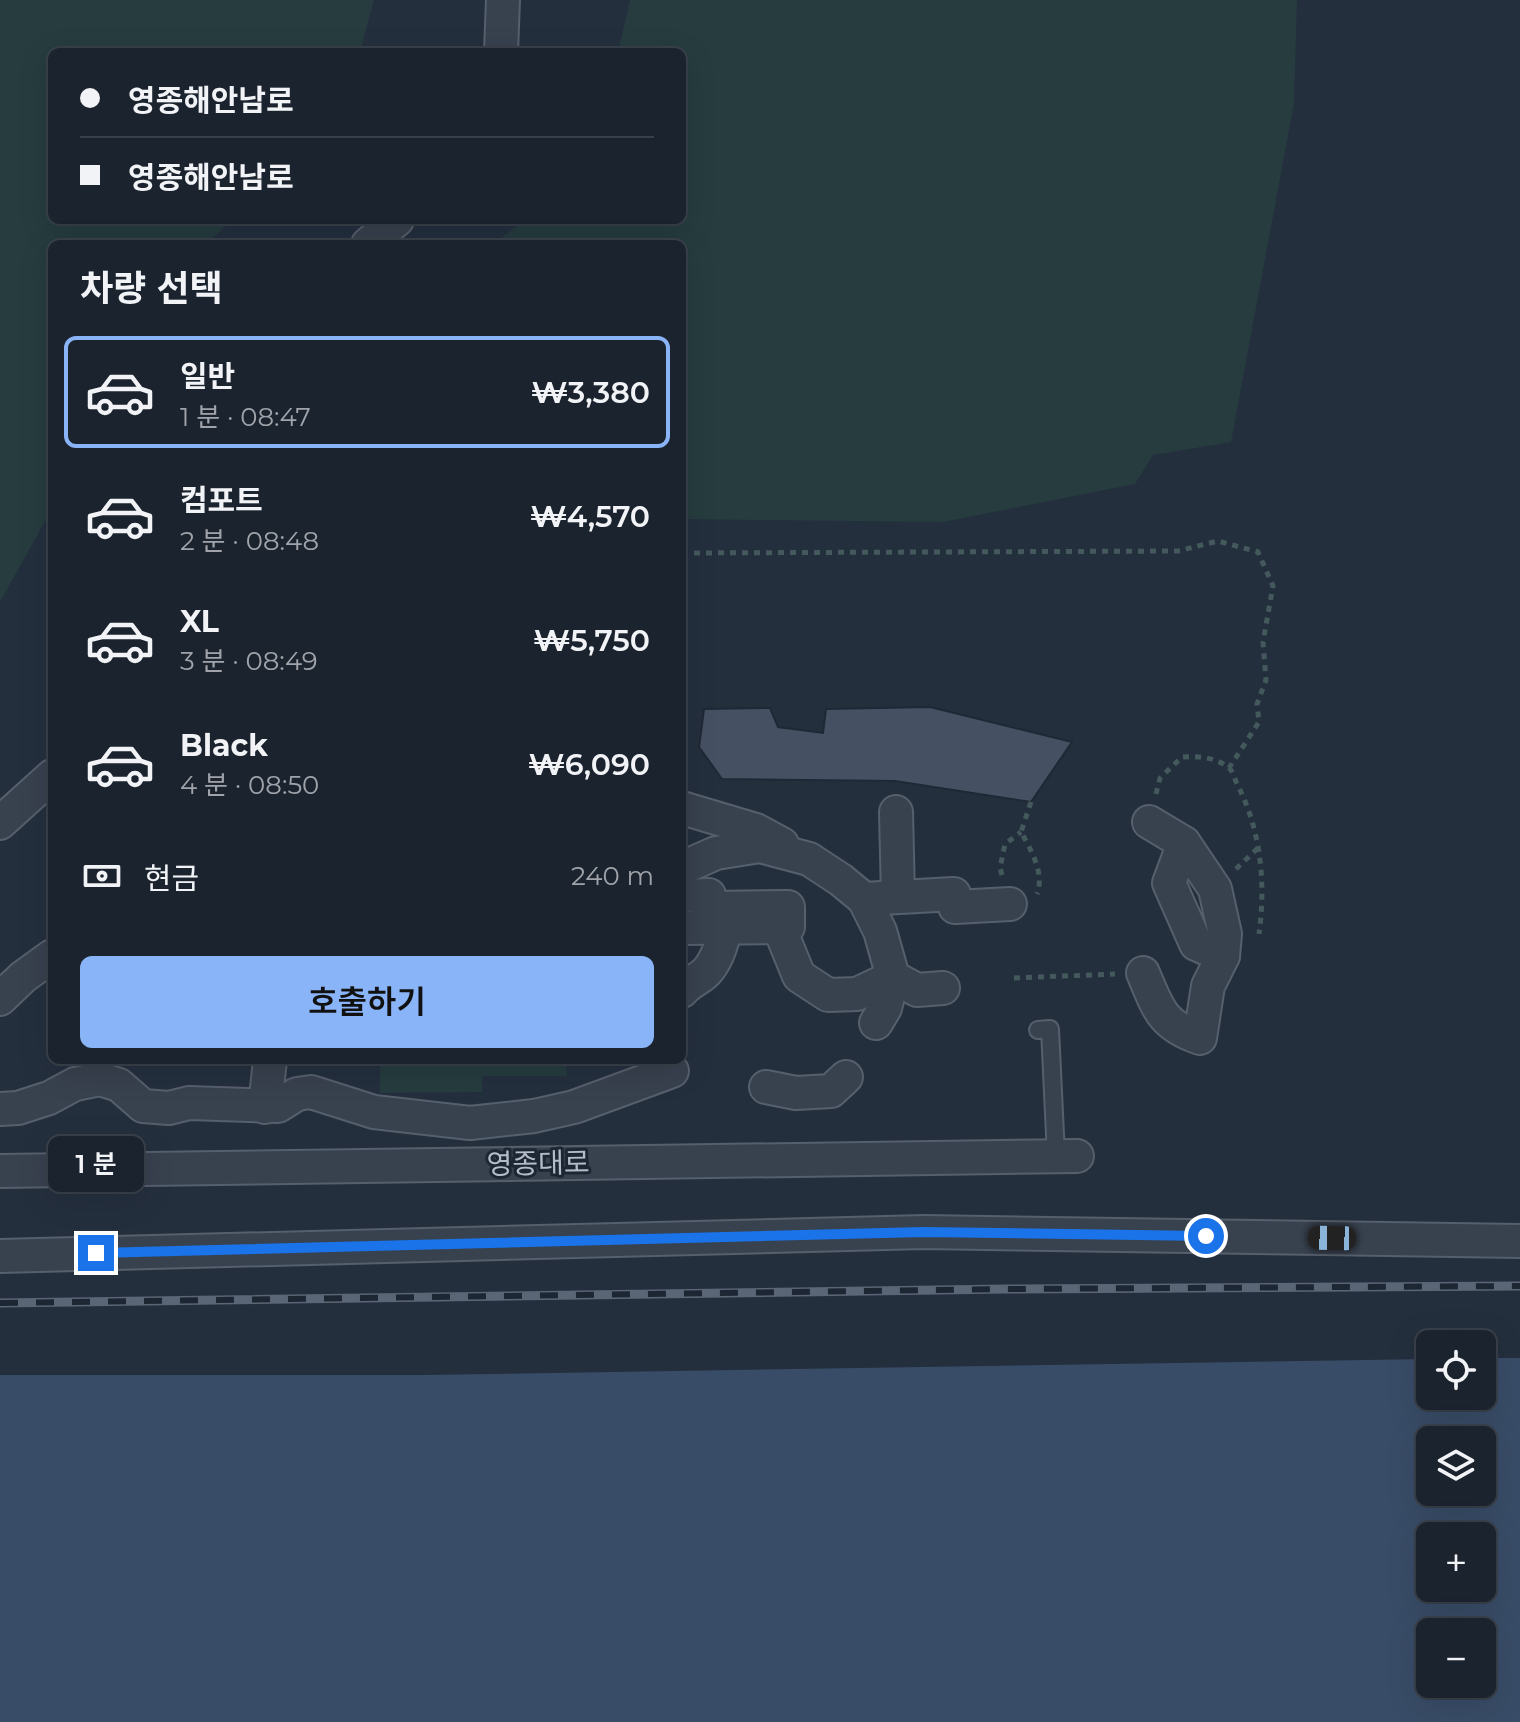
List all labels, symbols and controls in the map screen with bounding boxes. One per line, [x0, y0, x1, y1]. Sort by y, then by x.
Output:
text: 영종해안남로 [128, 82, 294, 119]
text: 영종해안남로 [128, 159, 294, 196]
text: 차량 선택 [80, 266, 223, 310]
icon: car [84, 356, 156, 428]
text: 일반 [180, 358, 235, 395]
text: ₩3,380 [531, 374, 650, 411]
text: 1 분 · 08:47 [180, 401, 311, 433]
icon: car [84, 480, 156, 552]
text: 컴포트 [180, 482, 263, 519]
text: ₩4,570 [530, 498, 650, 535]
text: 2 분 · 08:48 [180, 525, 319, 557]
text: XL [180, 603, 219, 640]
icon: car [84, 604, 156, 676]
text: ₩5,750 [534, 622, 650, 659]
text: 3 분 · 08:49 [180, 645, 318, 677]
text: Black [180, 727, 268, 764]
icon: car [84, 728, 156, 800]
text: ₩6,090 [528, 746, 650, 783]
text: 4 분 · 08:50 [180, 769, 319, 801]
icon: cash [80, 854, 124, 898]
text: 현금 [144, 860, 199, 897]
text: 240 m [571, 860, 654, 892]
button: 호출하기 [80, 956, 654, 1048]
callout: 1 분 [48, 1137, 144, 1193]
street label: 영종대로 [486, 1145, 590, 1181]
text: 1 분 [75, 1148, 117, 1180]
route start [1188, 1218, 1224, 1254]
car [1308, 1226, 1356, 1250]
route end [78, 1235, 114, 1271]
map controls [1416, 1330, 1496, 1698]
button: locate [1416, 1330, 1496, 1410]
button: layers [1416, 1426, 1496, 1506]
button: + [1416, 1522, 1496, 1602]
button: − [1416, 1618, 1496, 1698]

